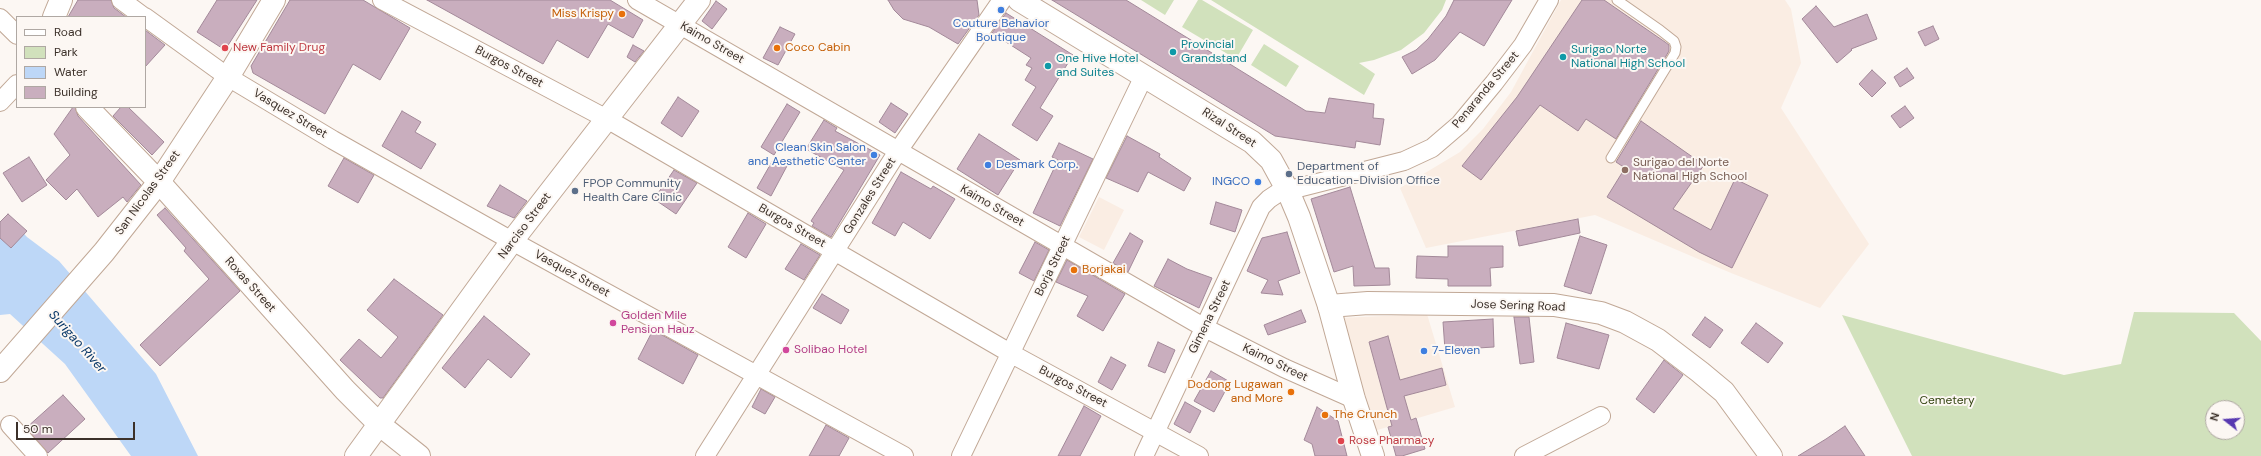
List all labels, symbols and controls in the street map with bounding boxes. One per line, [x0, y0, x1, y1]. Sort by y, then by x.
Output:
marker: Couture Behavior Boutique [996, 5, 1006, 15]
place label: Miss Krispy [552, 7, 614, 21]
marker: Miss Krispy [617, 9, 627, 19]
legend [16, 16, 146, 108]
place label: Couture Behavior Boutique [953, 17, 1049, 45]
street label: Kaimo Street [678, 19, 746, 67]
text: Road [54, 24, 82, 40]
place label: Provincial Grandstand [1181, 38, 1247, 66]
place label: New Family Drug [233, 41, 325, 55]
place label: Coco Cabin [785, 41, 850, 55]
marker: New Family Drug [220, 43, 230, 53]
street label: Burgos Street [472, 43, 546, 91]
marker: Coco Cabin [772, 43, 782, 53]
place label: Surigao Norte National High School [1571, 43, 1685, 71]
text: Park [54, 44, 78, 60]
marker: Provincial Grandstand [1168, 47, 1178, 57]
street label: Penaranda Street [1450, 49, 1522, 131]
place label: One Hive Hotel and Suites [1056, 52, 1138, 80]
marker: Surigao Norte National High School [1558, 52, 1568, 62]
marker: One Hive Hotel and Suites [1043, 61, 1053, 71]
text: Water [54, 64, 87, 80]
text: Building [54, 84, 98, 100]
street label: Vasquez Street [250, 86, 330, 142]
street label: Rizal Street [1199, 105, 1259, 151]
place label: Clean Skin Salon and Aesthetic Center [748, 141, 866, 169]
street label: San Nicolas Street [112, 148, 184, 238]
marker: Clean Skin Salon and Aesthetic Center [869, 150, 879, 160]
street label: Gonzales Street [841, 155, 899, 237]
place label: Surigao del Norte National High School [1633, 156, 1747, 184]
place label: Desmark Corp. [996, 158, 1078, 172]
marker: Desmark Corp. [983, 160, 993, 170]
place label: Department of Education-Division Office [1297, 160, 1440, 188]
marker: Surigao del Norte National High School [1620, 165, 1630, 175]
marker: Department of Education-Division Office [1284, 169, 1294, 179]
place label: INGCO [1212, 175, 1250, 189]
place label: FPOP Community Health Care Clinic [583, 177, 682, 205]
marker: INGCO [1253, 177, 1263, 187]
street label: Kaimo Street [958, 182, 1026, 230]
marker: FPOP Community Health Care Clinic [570, 186, 580, 196]
street label: Narciso Street [495, 190, 555, 262]
street label: Burgos Street [756, 201, 828, 251]
street label: Borja Street [1032, 233, 1074, 299]
street label: Vasquez Street [532, 247, 612, 301]
street label: Roxas Street [221, 254, 279, 316]
place label: Borjakai [1082, 263, 1126, 277]
marker: Borjakai [1069, 265, 1079, 275]
street label: Gimena Street [1186, 278, 1234, 356]
street label: Jose Sering Road [1470, 297, 1566, 315]
water label: Surigao River [45, 308, 109, 376]
place label: Golden Mile Pension Hauz [621, 309, 694, 337]
marker: Golden Mile Pension Hauz [608, 318, 618, 328]
street label: Kaimo Street [1240, 341, 1310, 385]
place label: Solibao Hotel [794, 343, 867, 357]
place label: 7-Eleven [1432, 344, 1480, 358]
marker: Solibao Hotel [781, 345, 791, 355]
marker: 7-Eleven [1419, 346, 1429, 356]
street label: Burgos Street [1036, 363, 1110, 411]
place label: Dodong Lugawan and More [1188, 378, 1283, 406]
marker: Dodong Lugawan and More [1286, 387, 1296, 397]
park label: Cemetery [1919, 394, 1975, 408]
north arrow [2205, 400, 2245, 440]
place label: The Crunch [1333, 408, 1397, 422]
marker: The Crunch [1320, 410, 1330, 420]
text: N [2207, 411, 2222, 423]
scale bar [18, 414, 137, 440]
text: 50 m [23, 421, 52, 437]
place label: Rose Pharmacy [1349, 434, 1434, 448]
marker: Rose Pharmacy [1336, 436, 1346, 446]

